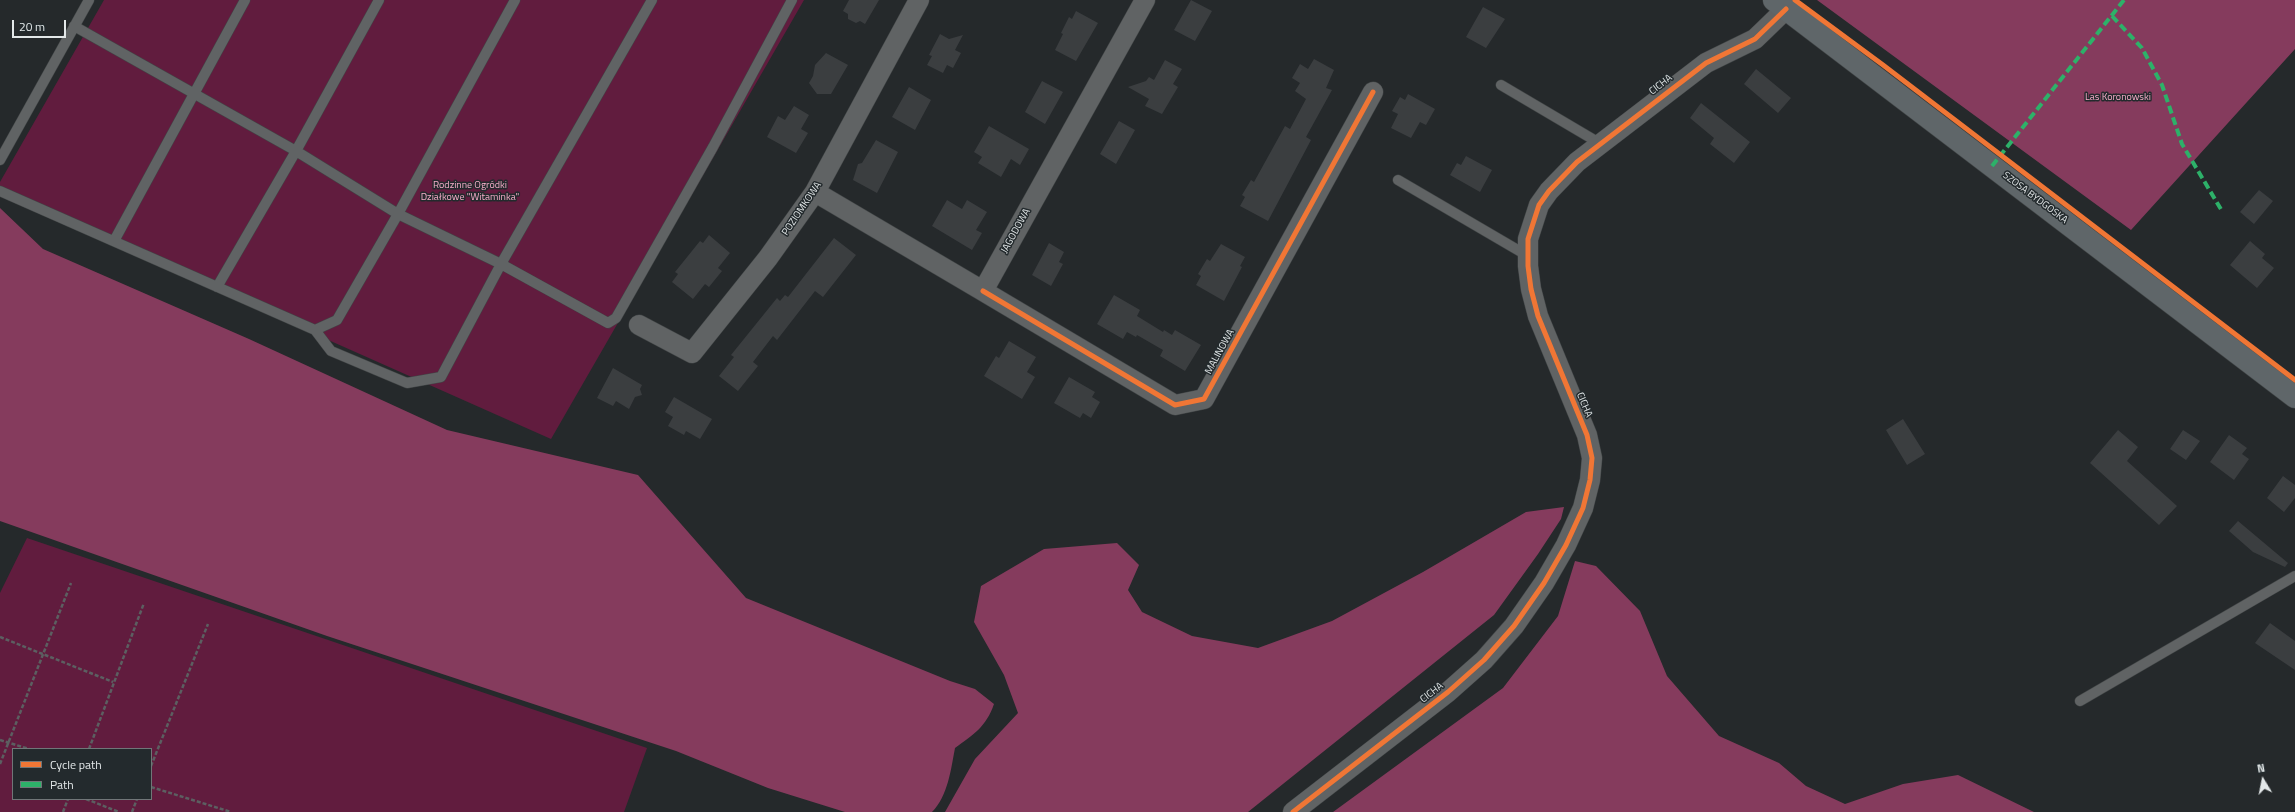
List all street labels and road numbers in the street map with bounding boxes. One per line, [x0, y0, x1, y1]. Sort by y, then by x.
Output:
street label: CICHA [1647, 72, 1675, 98]
street label: SZOSA BYDGOSKA [2000, 170, 2070, 226]
street label: POZIOMKOWA [780, 180, 824, 238]
street label: JAGODOWA [999, 207, 1033, 255]
street label: MALINOWA [1203, 327, 1237, 377]
street label: CICHA [1573, 391, 1595, 419]
street label: CICHA [1418, 680, 1446, 706]

